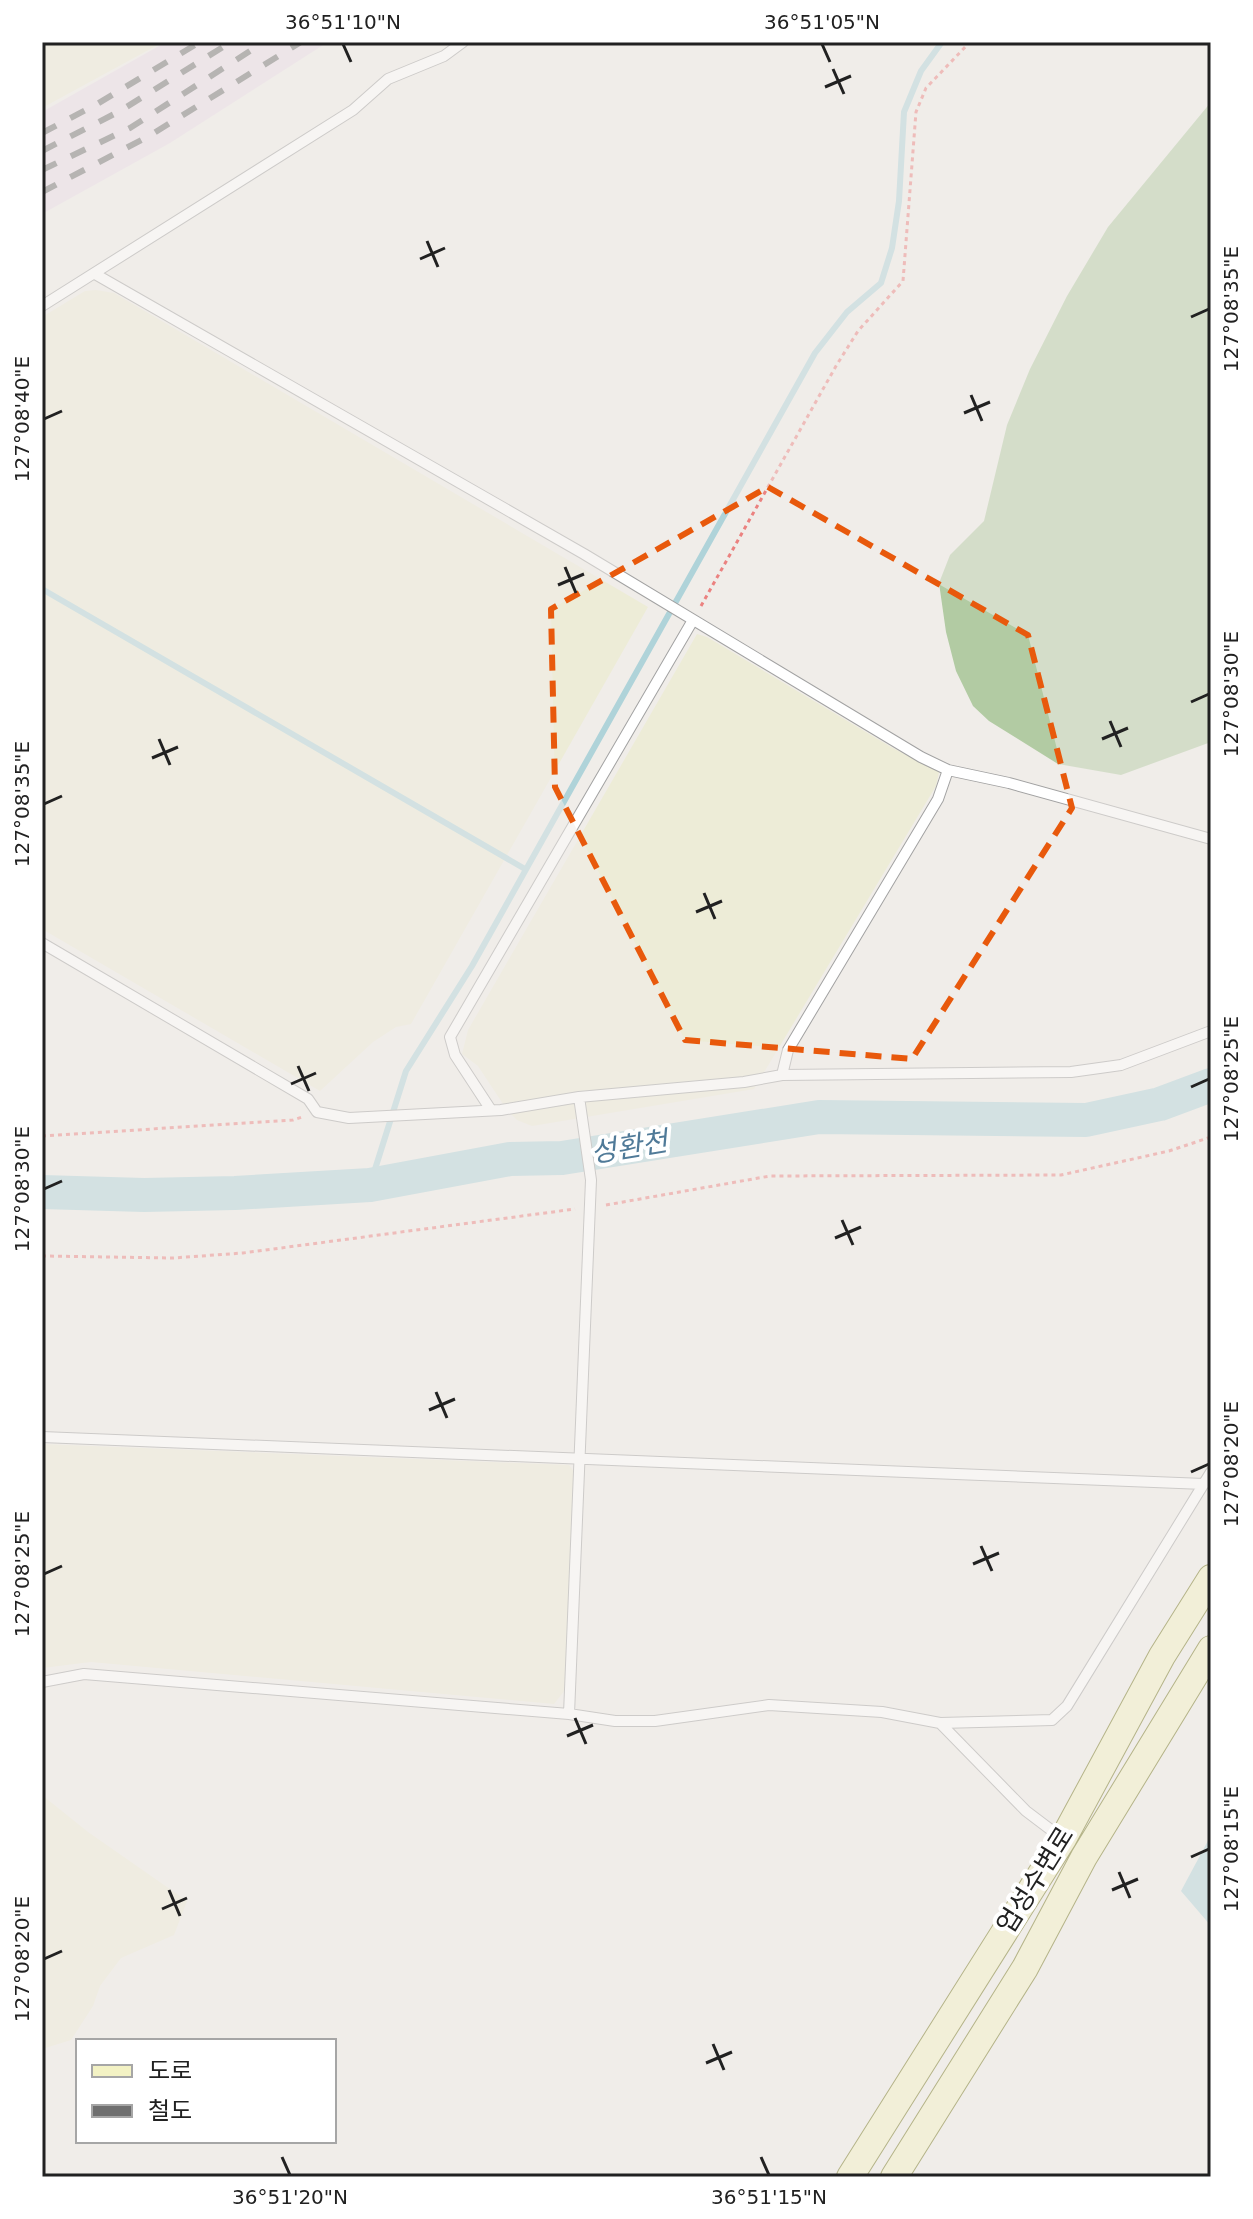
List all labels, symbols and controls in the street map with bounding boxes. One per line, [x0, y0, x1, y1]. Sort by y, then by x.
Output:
text: 36°51'10"N [285, 10, 401, 34]
text: 36°51'05"N [764, 10, 880, 34]
text: 127°08'35"E [1219, 246, 1243, 372]
text: 127°08'40"E [10, 356, 34, 482]
text: 127°08'30"E [1219, 631, 1243, 757]
text: 127°08'35"E [10, 741, 34, 867]
text: 127°08'25"E [1219, 1016, 1243, 1142]
water label: 성환천 [588, 1124, 673, 1169]
text: 127°08'30"E [10, 1126, 34, 1252]
text: 127°08'20"E [1219, 1401, 1243, 1527]
text: 127°08'25"E [10, 1511, 34, 1637]
text: 127°08'15"E [1219, 1786, 1243, 1912]
street label: 업성수변로 [991, 1821, 1079, 1939]
text: 127°08'20"E [10, 1896, 34, 2022]
legend [76, 2039, 336, 2143]
text: 도로 [148, 2057, 192, 2085]
text: 철도 [148, 2097, 192, 2125]
text: 36°51'20"N [232, 2185, 348, 2209]
text: 36°51'15"N [711, 2185, 827, 2209]

